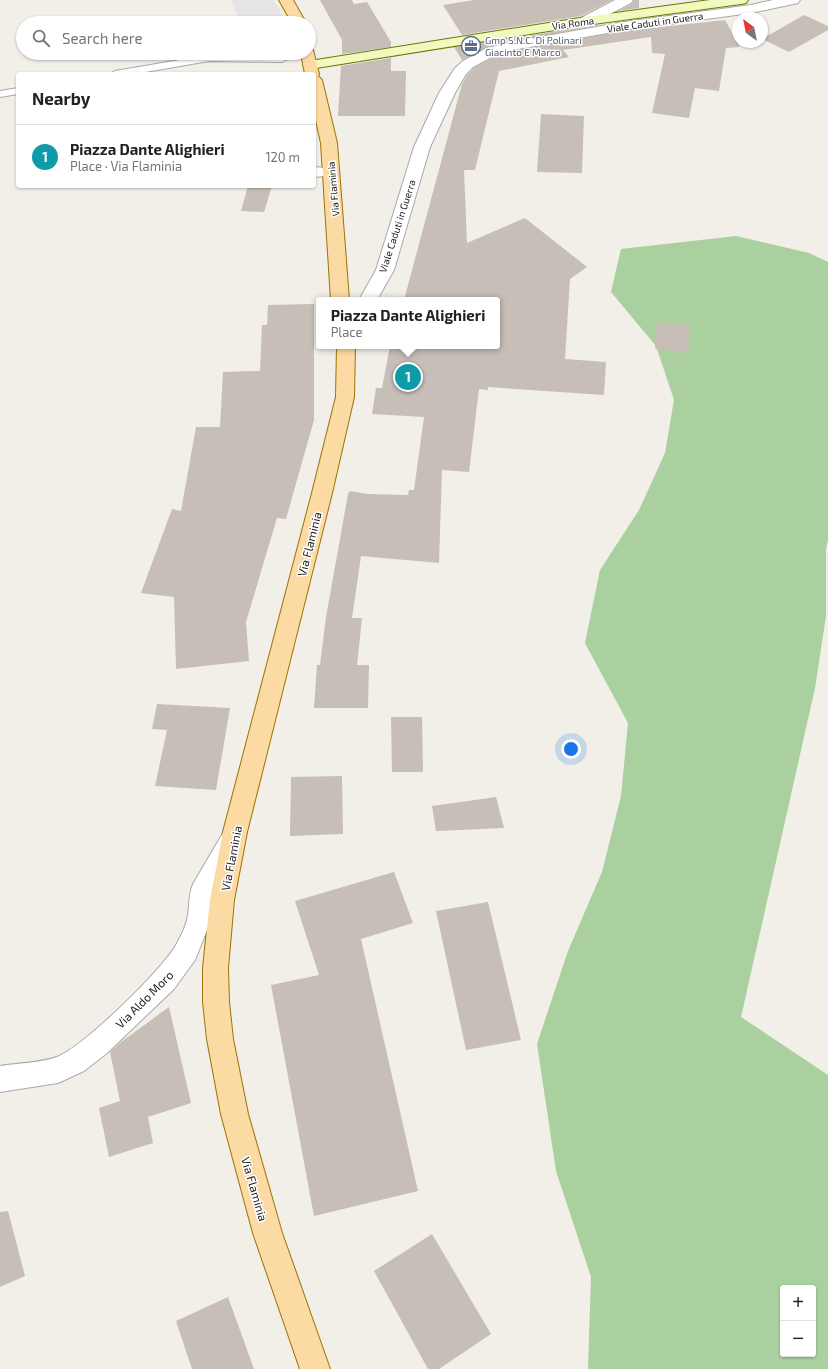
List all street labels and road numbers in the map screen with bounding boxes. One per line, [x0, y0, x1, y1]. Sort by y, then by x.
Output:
street label: Viale Caduti in Guerra [606, 9, 704, 35]
street label: Via Roma [551, 14, 595, 32]
street label: Via Flaminia [325, 161, 341, 217]
street label: Viale Caduti in Guerra [376, 178, 418, 274]
street label: Via Flaminia [294, 510, 324, 578]
street label: Via Flaminia [218, 824, 244, 892]
street label: Via Aldo Moro [112, 967, 176, 1031]
street label: Via Flaminia [239, 1155, 271, 1223]

